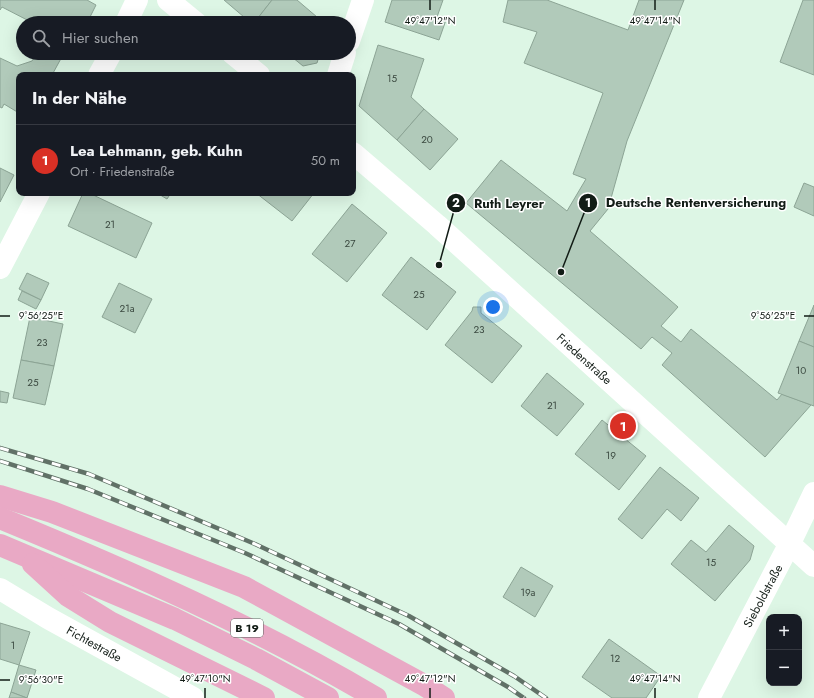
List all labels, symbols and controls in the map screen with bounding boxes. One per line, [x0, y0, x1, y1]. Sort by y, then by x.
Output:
text: 49°47'12"N [405, 13, 455, 28]
text: 49°47'14"N [629, 13, 681, 28]
search box [16, 16, 356, 60]
icon: search [30, 27, 52, 49]
text: Hier suchen [62, 27, 139, 49]
house number: 15 [387, 71, 397, 86]
text: In der Nähe [32, 86, 127, 110]
house number: 20 [421, 132, 433, 147]
text: Lea Lehmann, geb. Kuhn [70, 140, 243, 162]
text: 1 [42, 151, 48, 170]
text: 50 m [311, 151, 340, 170]
text: Ort · Friedenstraße [70, 162, 174, 181]
callout: Deutsche Rentenversicherung [578, 190, 794, 215]
callout: Ruth Leyrer [446, 191, 552, 216]
text: Deutsche Rentenversicherung [606, 193, 786, 212]
text: 2 [452, 194, 460, 212]
text: Ruth Leyrer [474, 194, 545, 213]
text: 1 [585, 194, 591, 212]
house number: 21 [105, 217, 115, 232]
house number: 27 [345, 236, 356, 251]
house number: 25 [413, 287, 425, 302]
your location [483, 297, 503, 317]
house number: 21a [120, 301, 135, 316]
text: 9°56'25"E [19, 308, 63, 323]
text: 9°56'25"E [751, 308, 795, 323]
house number: 23 [473, 322, 485, 337]
street label: Friedenstraße [552, 329, 616, 389]
house number: 23 [36, 335, 48, 350]
house number: 10 [796, 363, 806, 378]
house number: 25 [27, 375, 39, 390]
house number: 21 [547, 398, 557, 413]
pin: 1 [610, 411, 636, 441]
house number: 19 [606, 448, 616, 463]
house number: 15 [706, 555, 716, 570]
street label: Sieboldstraße [739, 561, 787, 631]
house number: 19a [521, 585, 536, 600]
map controls [766, 614, 802, 686]
button: + [766, 614, 802, 650]
road number: B 19 [231, 619, 263, 637]
street label: Fichtestraße [63, 621, 125, 667]
house number: 1 [11, 638, 15, 653]
button: − [766, 650, 802, 686]
house number: 12 [610, 651, 620, 666]
text: 49°47'10"N [179, 671, 231, 686]
text: 49°47'12"N [405, 671, 455, 686]
text: 49°47'14"N [629, 671, 681, 686]
text: 9°56'30"E [19, 672, 63, 687]

